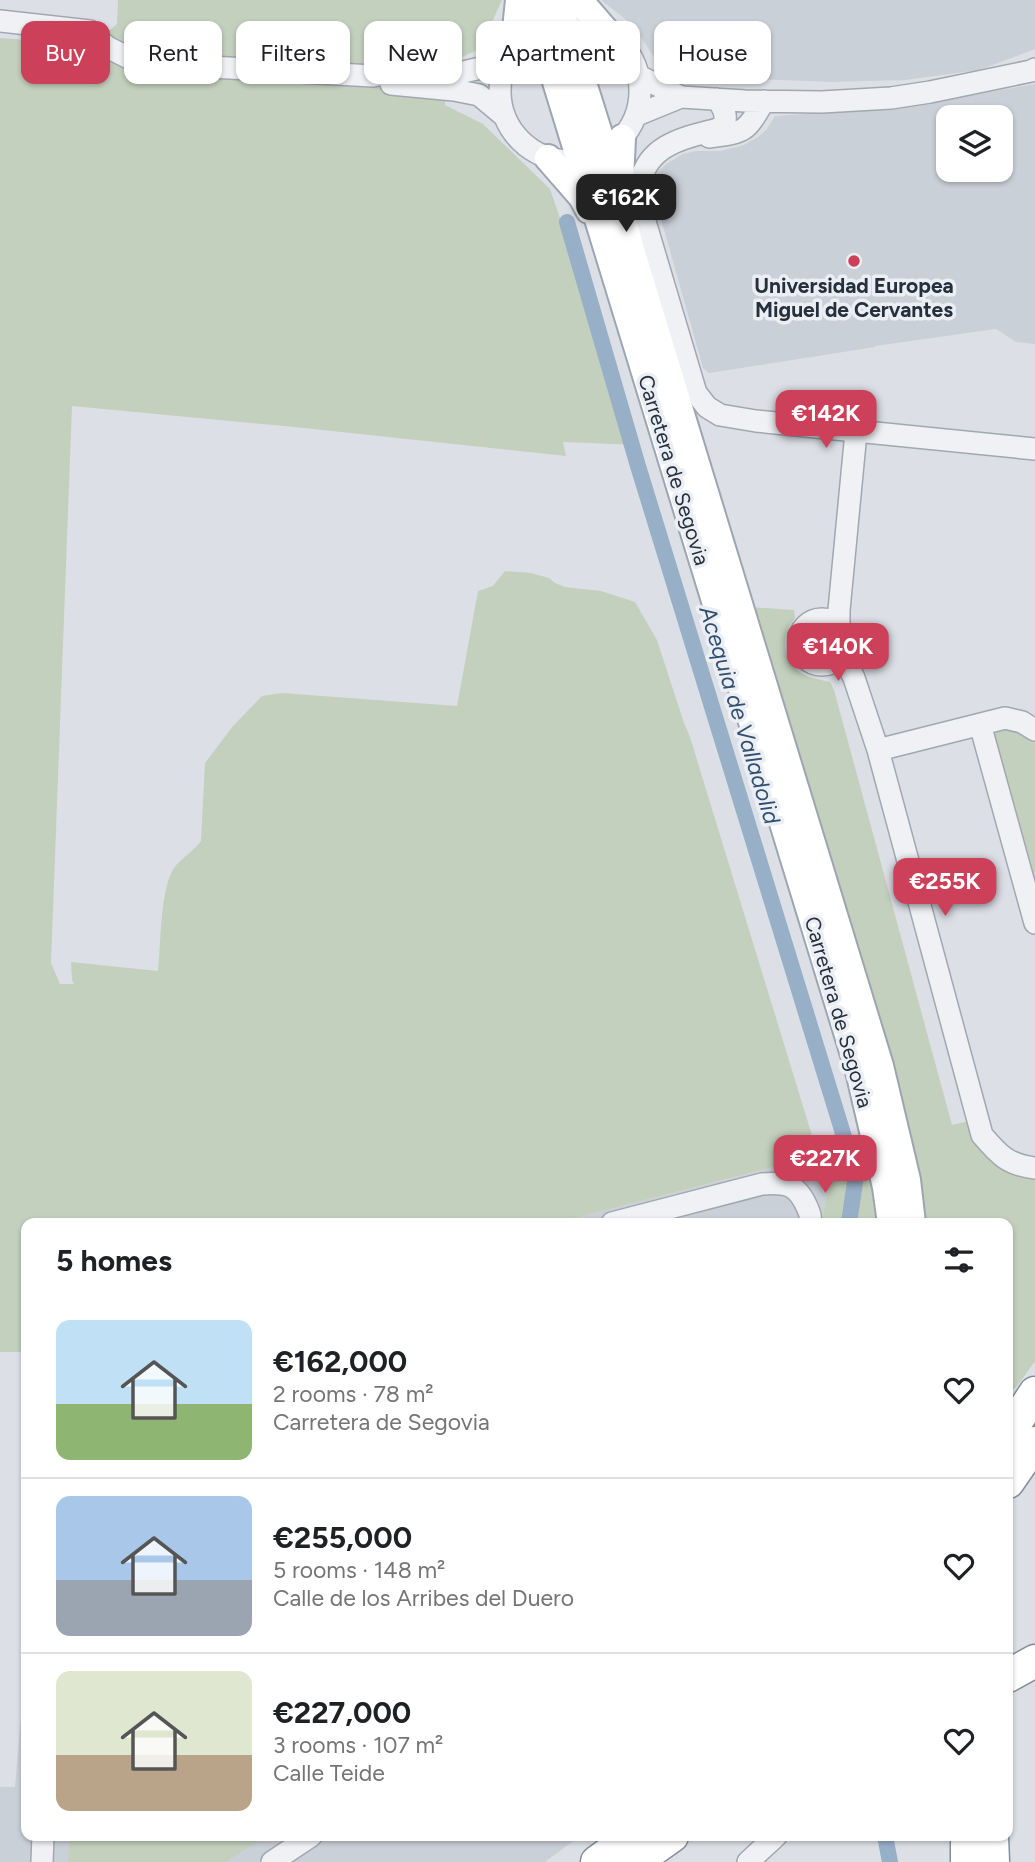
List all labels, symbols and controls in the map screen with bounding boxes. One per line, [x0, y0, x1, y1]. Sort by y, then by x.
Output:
chip: Buy [21, 21, 110, 84]
chip: Rent [124, 21, 222, 84]
chip: Filters [236, 21, 350, 84]
chip: New [364, 21, 462, 84]
chip: Apartment [476, 21, 640, 84]
chip: House [654, 21, 771, 84]
map controls [936, 105, 1013, 182]
button: layers [936, 105, 1013, 182]
pin: €162K [577, 174, 675, 234]
text: €162K [592, 183, 660, 211]
marker: Universidad Europea Miguel de Cervantes [846, 253, 862, 269]
place label: Universidad Europea Miguel de Cervantes [754, 273, 954, 322]
street label: Carretera de Segovia [633, 372, 715, 568]
pin: €142K [777, 391, 875, 450]
text: €142K [792, 399, 860, 427]
water label: Acequia de Valladolid [693, 602, 787, 828]
pin: €140K [789, 624, 887, 683]
text: €140K [803, 632, 873, 660]
pin: €255K [896, 858, 994, 918]
text: €255K [909, 867, 981, 895]
street label: Carretera de Segovia [800, 913, 878, 1111]
pin: €227K [776, 1136, 874, 1195]
text: €227K [790, 1144, 860, 1172]
icon: filters [940, 1241, 978, 1279]
text: 5 homes [56, 1242, 172, 1279]
text: €162,000 [273, 1343, 407, 1380]
icon: home [112, 1348, 196, 1432]
icon: heart [940, 1371, 978, 1409]
text: 2 rooms · 78 m² [273, 1380, 434, 1408]
text: Carretera de Segovia [273, 1408, 490, 1436]
text: €255,000 [273, 1519, 412, 1556]
icon: home [112, 1524, 196, 1608]
icon: heart [940, 1547, 978, 1585]
text: 5 rooms · 148 m² [273, 1556, 445, 1584]
text: Calle de los Arribes del Duero [273, 1584, 574, 1612]
text: €227,000 [273, 1694, 411, 1731]
icon: home [112, 1699, 196, 1783]
icon: heart [940, 1722, 978, 1760]
text: 3 rooms · 107 m² [273, 1731, 443, 1759]
text: Calle Teide [273, 1759, 385, 1787]

